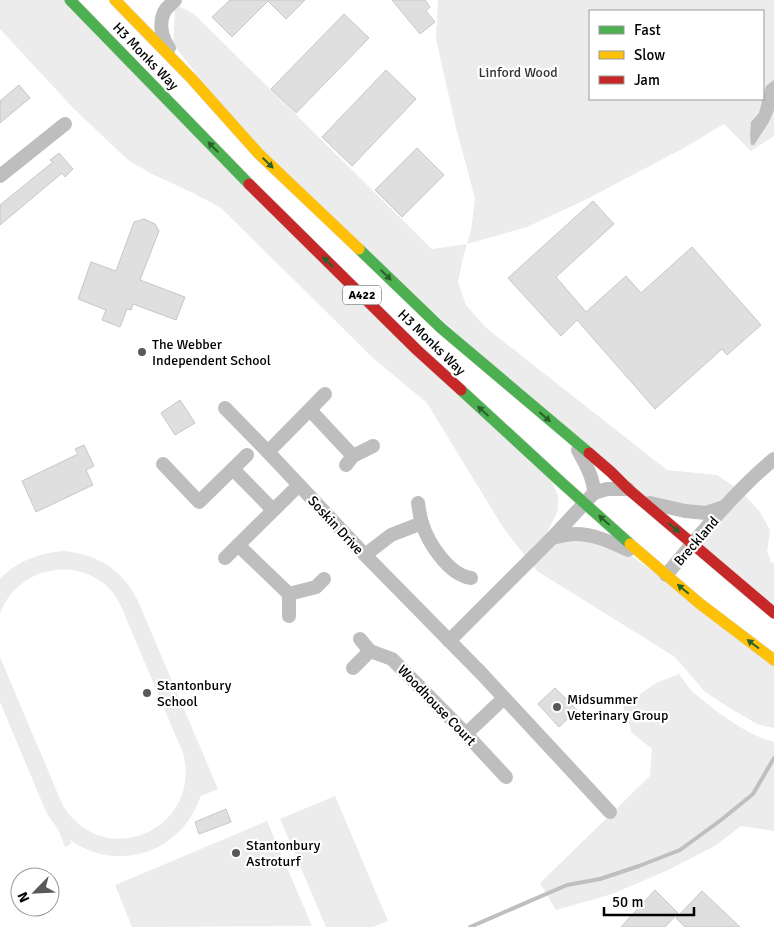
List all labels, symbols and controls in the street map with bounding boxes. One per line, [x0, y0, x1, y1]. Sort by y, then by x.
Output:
legend [589, 10, 764, 100]
street label: H3 Monks Way [109, 19, 182, 94]
text: Fast [634, 21, 661, 39]
text: Slow [634, 46, 665, 64]
park label: Linford Wood [478, 64, 558, 81]
text: Jam [634, 71, 660, 89]
one-way arrow [207, 141, 219, 153]
one-way arrow [262, 157, 274, 169]
one-way arrow [322, 256, 334, 268]
one-way arrow [380, 269, 392, 281]
road number: A422 [343, 286, 381, 304]
street label: H3 Monks Way [394, 306, 469, 379]
place label: The Webber Independent School [152, 336, 271, 369]
marker: The Webber Independent School [136, 346, 148, 358]
one-way arrow [478, 405, 490, 417]
one-way arrow [538, 411, 551, 422]
street label: Soskin Drive [304, 493, 367, 558]
street label: Breckland [670, 513, 722, 569]
one-way arrow [598, 514, 610, 526]
one-way arrow [667, 523, 680, 534]
one-way arrow [677, 583, 689, 595]
one-way arrow [747, 638, 760, 649]
street label: Woodhouse Court [394, 661, 480, 749]
place label: Stantonbury School [157, 677, 232, 710]
marker: Stantonbury School [141, 687, 153, 699]
place label: Midsummer Veterinary Group [567, 691, 668, 724]
marker: Midsummer Veterinary Group [551, 701, 563, 713]
place label: Stantonbury Astroturf [246, 837, 321, 870]
marker: Stantonbury Astroturf [230, 847, 242, 859]
north arrow [10, 867, 60, 917]
scale bar [604, 884, 694, 916]
text: N [14, 889, 33, 905]
text: 50 m [612, 893, 643, 911]

